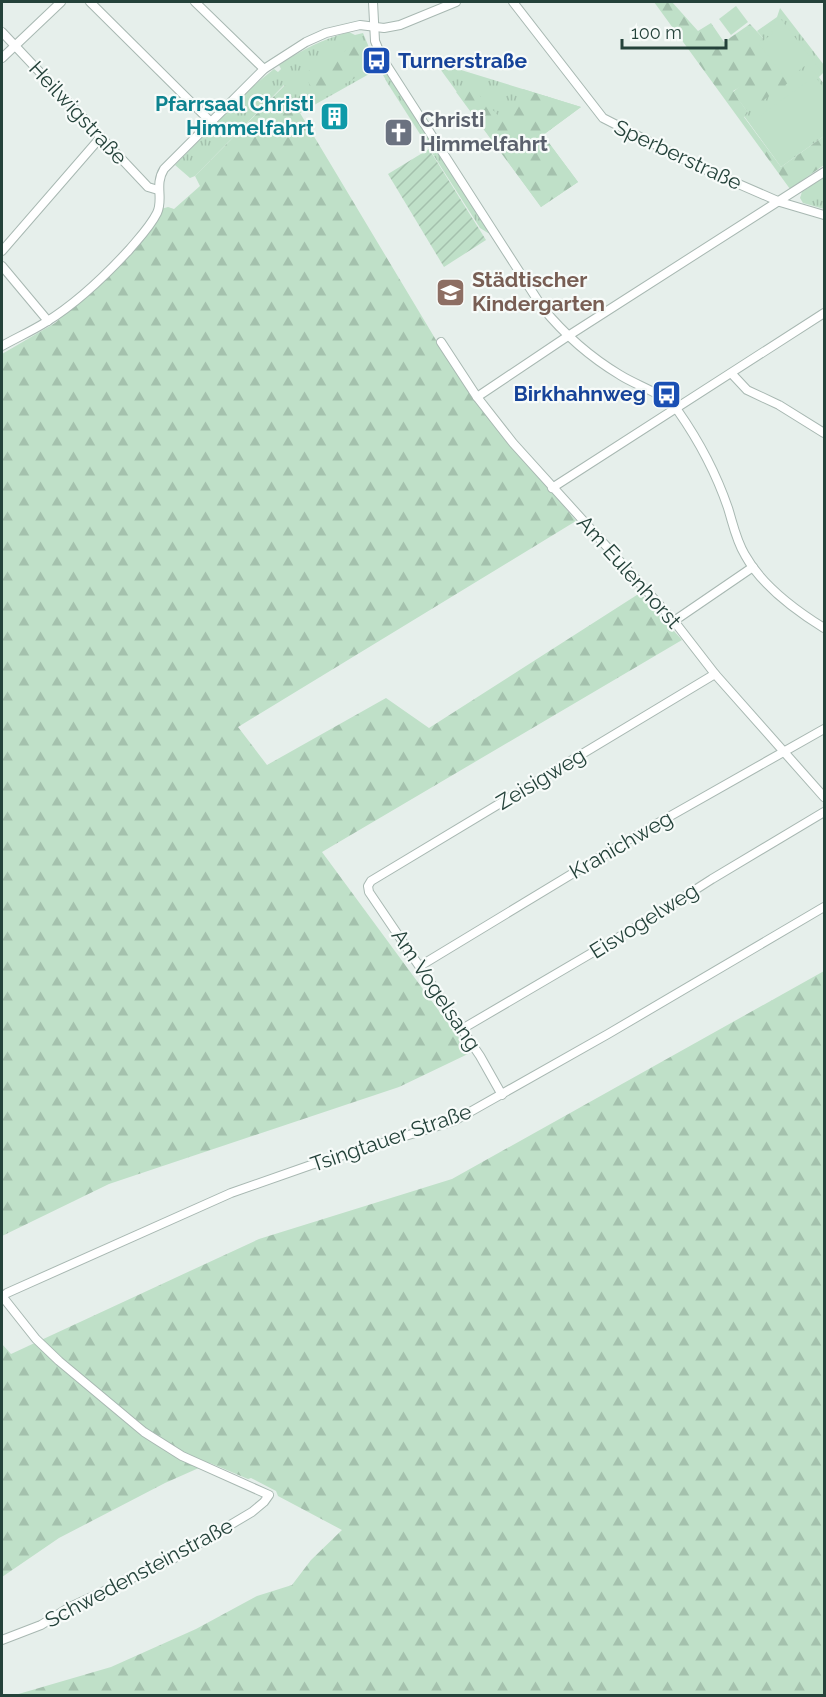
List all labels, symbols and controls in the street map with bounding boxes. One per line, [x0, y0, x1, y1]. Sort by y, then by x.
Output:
scale bar [622, 12, 726, 50]
text: 100 m [631, 22, 682, 43]
bus stop icon: Turnerstraße [361, 45, 393, 77]
place label: Turnerstraße [398, 48, 527, 73]
street label: Heilwigstraße [24, 56, 133, 169]
place label: Pfarrsaal Christi Himmelfahrt [155, 91, 314, 140]
building icon: Pfarrsaal Christi Himmelfahrt [319, 100, 351, 132]
place label: Christi Himmelfahrt [420, 107, 548, 156]
street label: Sperberstraße [610, 114, 746, 195]
church icon: Christi Himmelfahrt [383, 116, 415, 148]
place label: Städtischer Kindergarten [472, 267, 605, 316]
school or university icon: Städtischer Kindergarten [435, 276, 467, 308]
bus stop icon: Birkhahnweg [651, 378, 683, 410]
place label: Birkhahnweg [513, 381, 646, 406]
street label: Am Eulenhorst [572, 510, 687, 633]
street label: Zeisigweg [492, 742, 590, 815]
street label: Kranichweg [565, 805, 677, 884]
street label: Eisvogelweg [585, 877, 703, 964]
street label: Am Vogelsang [387, 924, 486, 1055]
street label: Tsingtauer Straße [307, 1098, 475, 1177]
street label: Schwedensteinstraße [41, 1512, 237, 1633]

